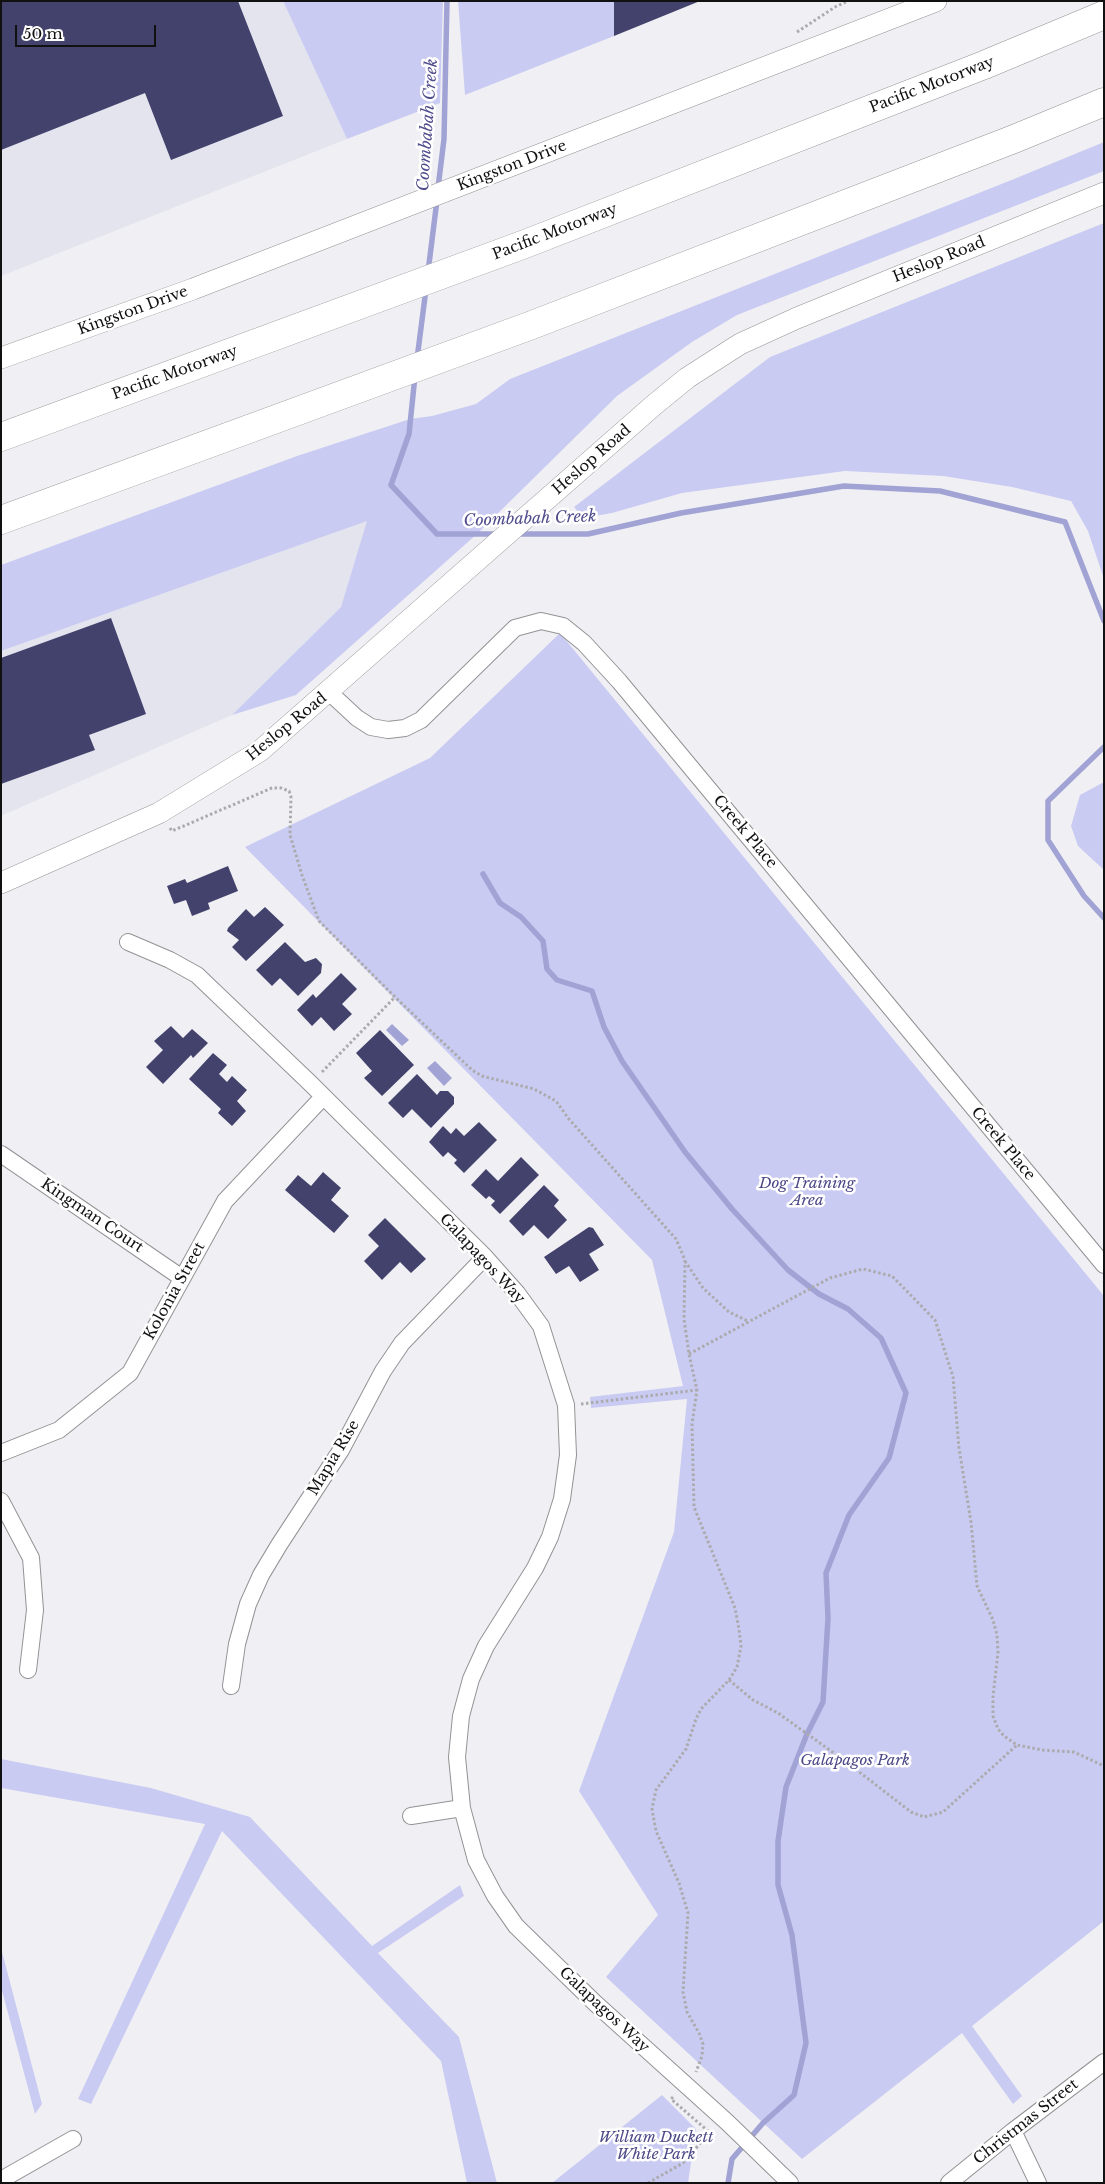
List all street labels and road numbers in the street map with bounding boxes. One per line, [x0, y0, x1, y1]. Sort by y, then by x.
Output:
street label: Pacific Motorway [867, 53, 997, 117]
street label: Kingston Drive [455, 137, 569, 195]
street label: Pacific Motorway [490, 200, 620, 264]
street label: Heslop Road [890, 233, 988, 287]
street label: Kingston Drive [75, 283, 191, 339]
street label: Pacific Motorway [110, 342, 240, 404]
street label: Heslop Road [549, 421, 635, 499]
street label: Heslop Road [243, 689, 331, 765]
street label: Creek Place [709, 792, 781, 872]
street label: Creek Place [967, 1104, 1039, 1184]
street label: Kingman Court [37, 1175, 147, 1257]
street label: Galapagos Way [436, 1210, 528, 1308]
street label: Kolonia Street [141, 1239, 209, 1343]
street label: Mapia Rise [304, 1417, 364, 1499]
street label: Galapagos Way [555, 1964, 653, 2056]
street label: Christmas Street [970, 2076, 1082, 2168]

